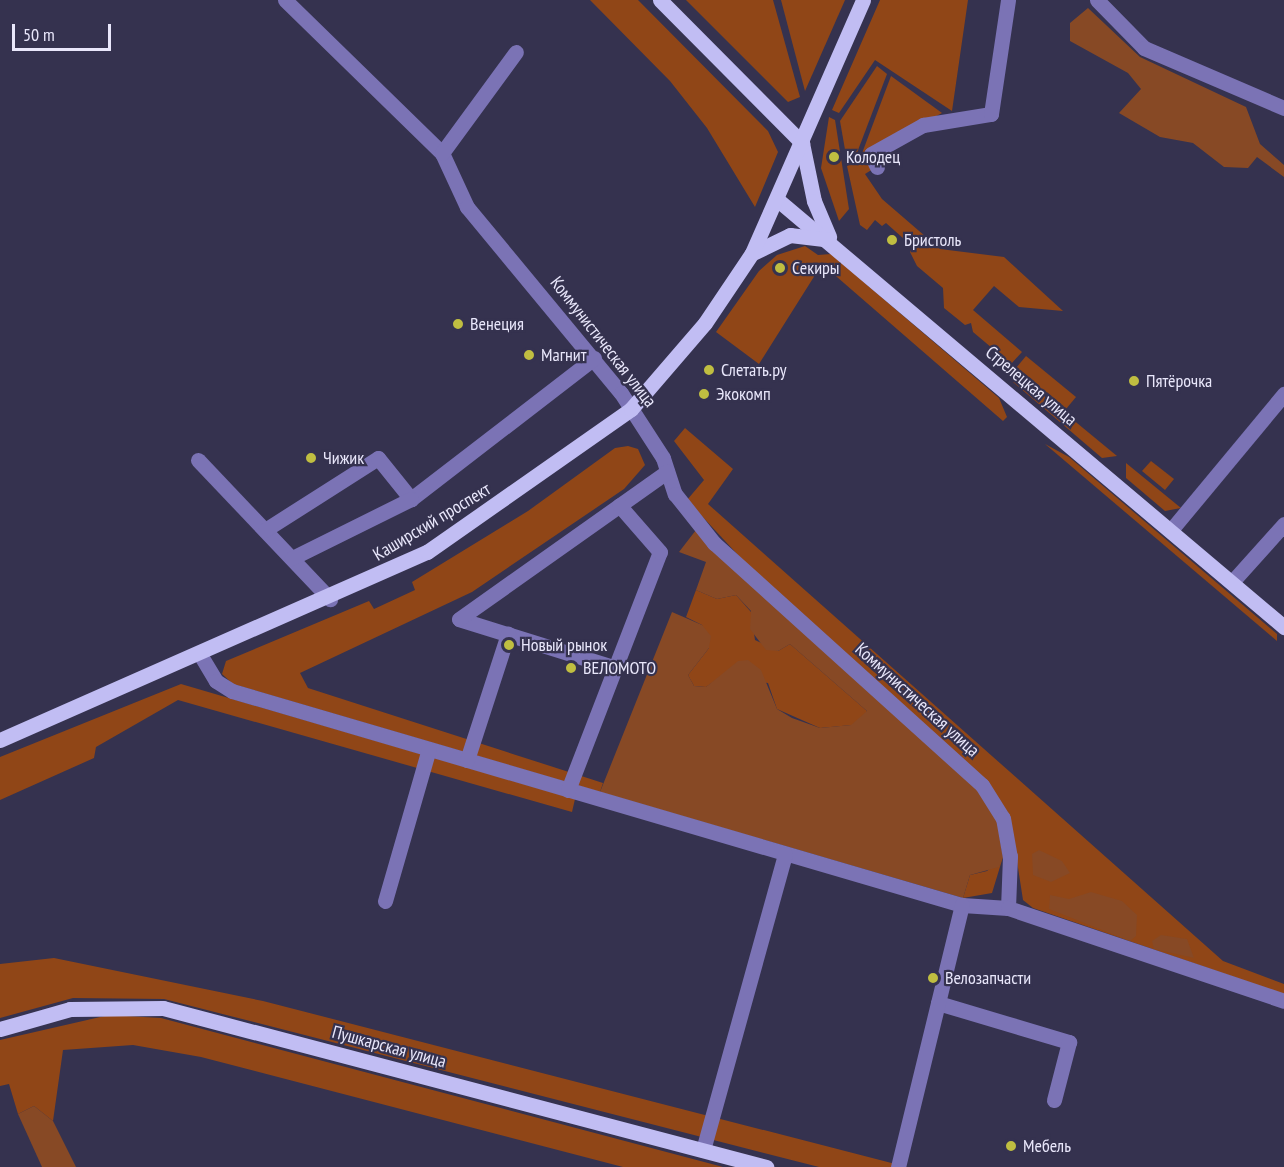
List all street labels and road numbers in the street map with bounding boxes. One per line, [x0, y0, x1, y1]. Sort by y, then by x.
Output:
street label: Коммунистическая улица [545, 272, 661, 412]
street label: Стрелецкая улица [981, 342, 1081, 430]
street label: Каширский проспект [369, 478, 495, 566]
street label: Коммунистическая улица [850, 639, 984, 761]
street label: Пушкарская улица [330, 1021, 448, 1073]

